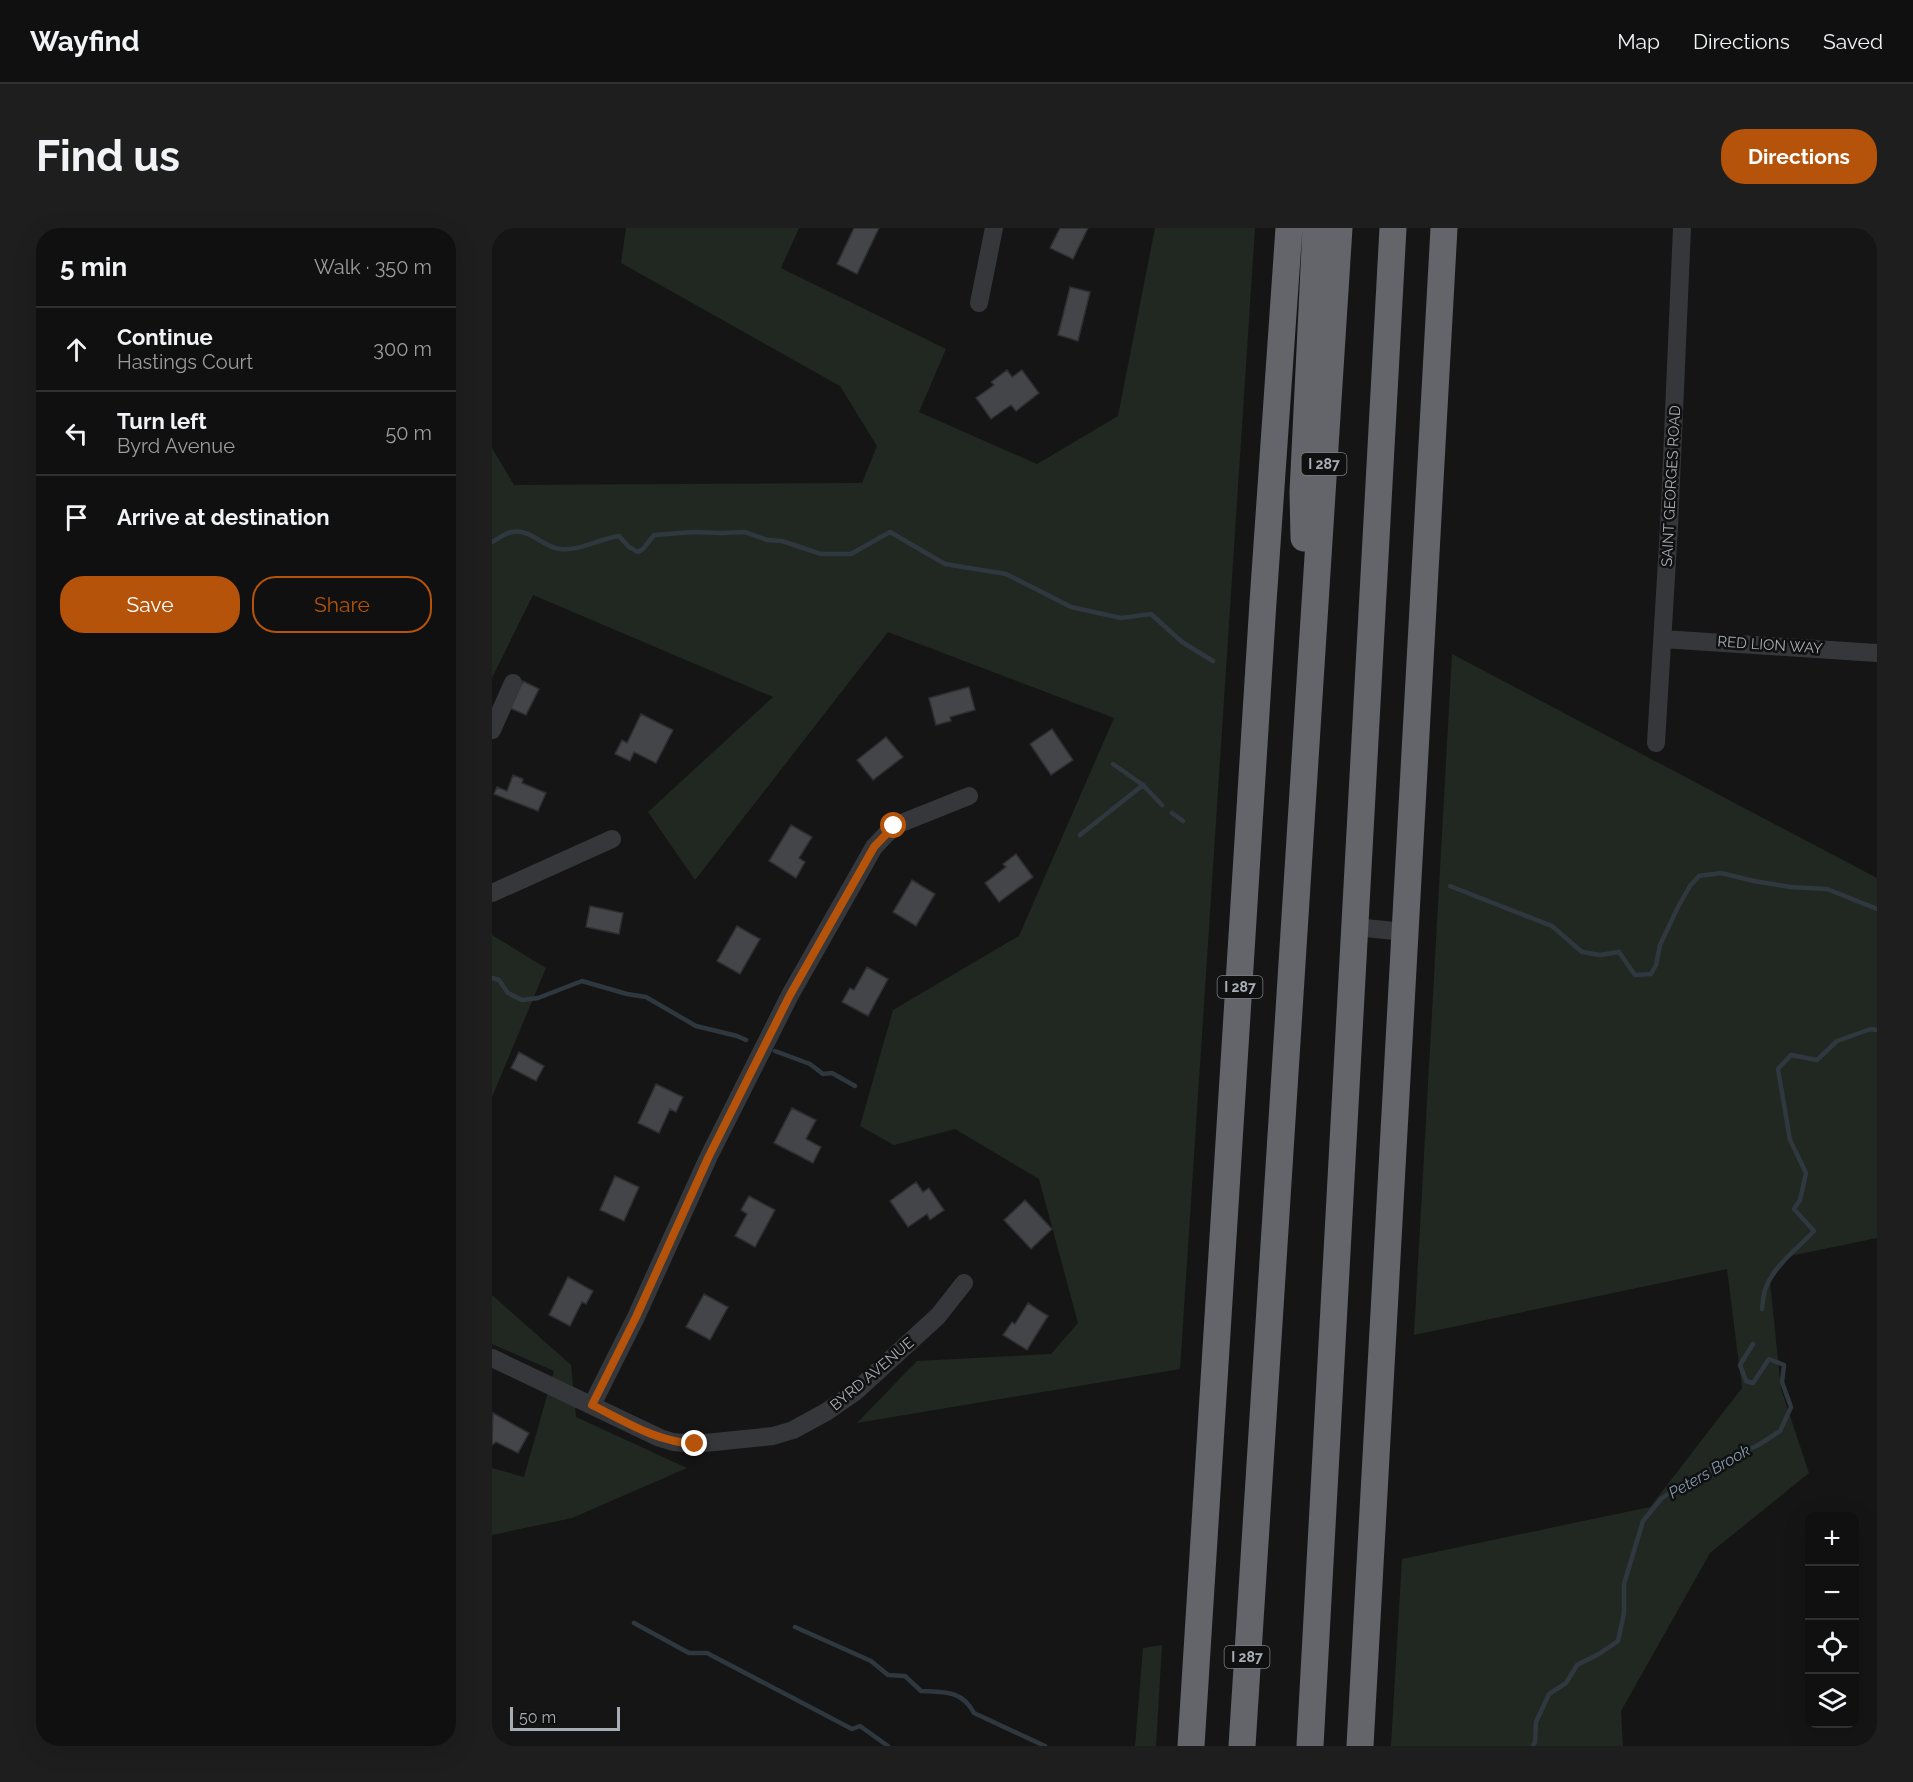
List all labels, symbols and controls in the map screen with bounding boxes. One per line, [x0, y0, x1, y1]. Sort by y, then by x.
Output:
text: Wayfind [30, 25, 140, 58]
text: Map [1617, 29, 1660, 54]
text: Directions [1693, 29, 1790, 54]
text: Saved [1823, 29, 1883, 54]
button: Directions [1721, 129, 1877, 184]
text: Find us [36, 132, 180, 181]
text: 5 min [60, 252, 127, 282]
text: Walk · 350 m [314, 255, 432, 279]
text: Continue [117, 324, 213, 350]
icon: ahead [60, 333, 93, 366]
text: 300 m [373, 337, 432, 361]
text: Hastings Court [117, 350, 253, 374]
street label: SAINT GEORGES ROAD [1658, 404, 1684, 567]
text: Turn left [117, 408, 207, 434]
icon: left [60, 417, 93, 450]
text: 50 m [385, 421, 432, 445]
text: Byrd Avenue [117, 434, 235, 458]
road number: I 287 [1302, 453, 1346, 475]
icon: arrive [60, 501, 93, 534]
text: Arrive at destination [117, 504, 330, 530]
button: Save [60, 576, 240, 633]
button: Share [252, 576, 432, 633]
street label: RED LION WAY [1717, 632, 1824, 658]
route start [880, 812, 906, 838]
road number: I 287 [1218, 976, 1263, 998]
street label: BYRD AVENUE [826, 1334, 918, 1414]
route end [681, 1430, 707, 1456]
water label: Peters Brook [1665, 1440, 1754, 1502]
map controls [1805, 1512, 1859, 1728]
button: + [1805, 1512, 1859, 1566]
button: − [1805, 1566, 1859, 1620]
button: locate [1805, 1620, 1859, 1674]
road number: I 287 [1224, 1646, 1269, 1668]
button: layers [1805, 1674, 1859, 1728]
scale bar [510, 1704, 620, 1732]
text: 50 m [519, 1708, 556, 1727]

